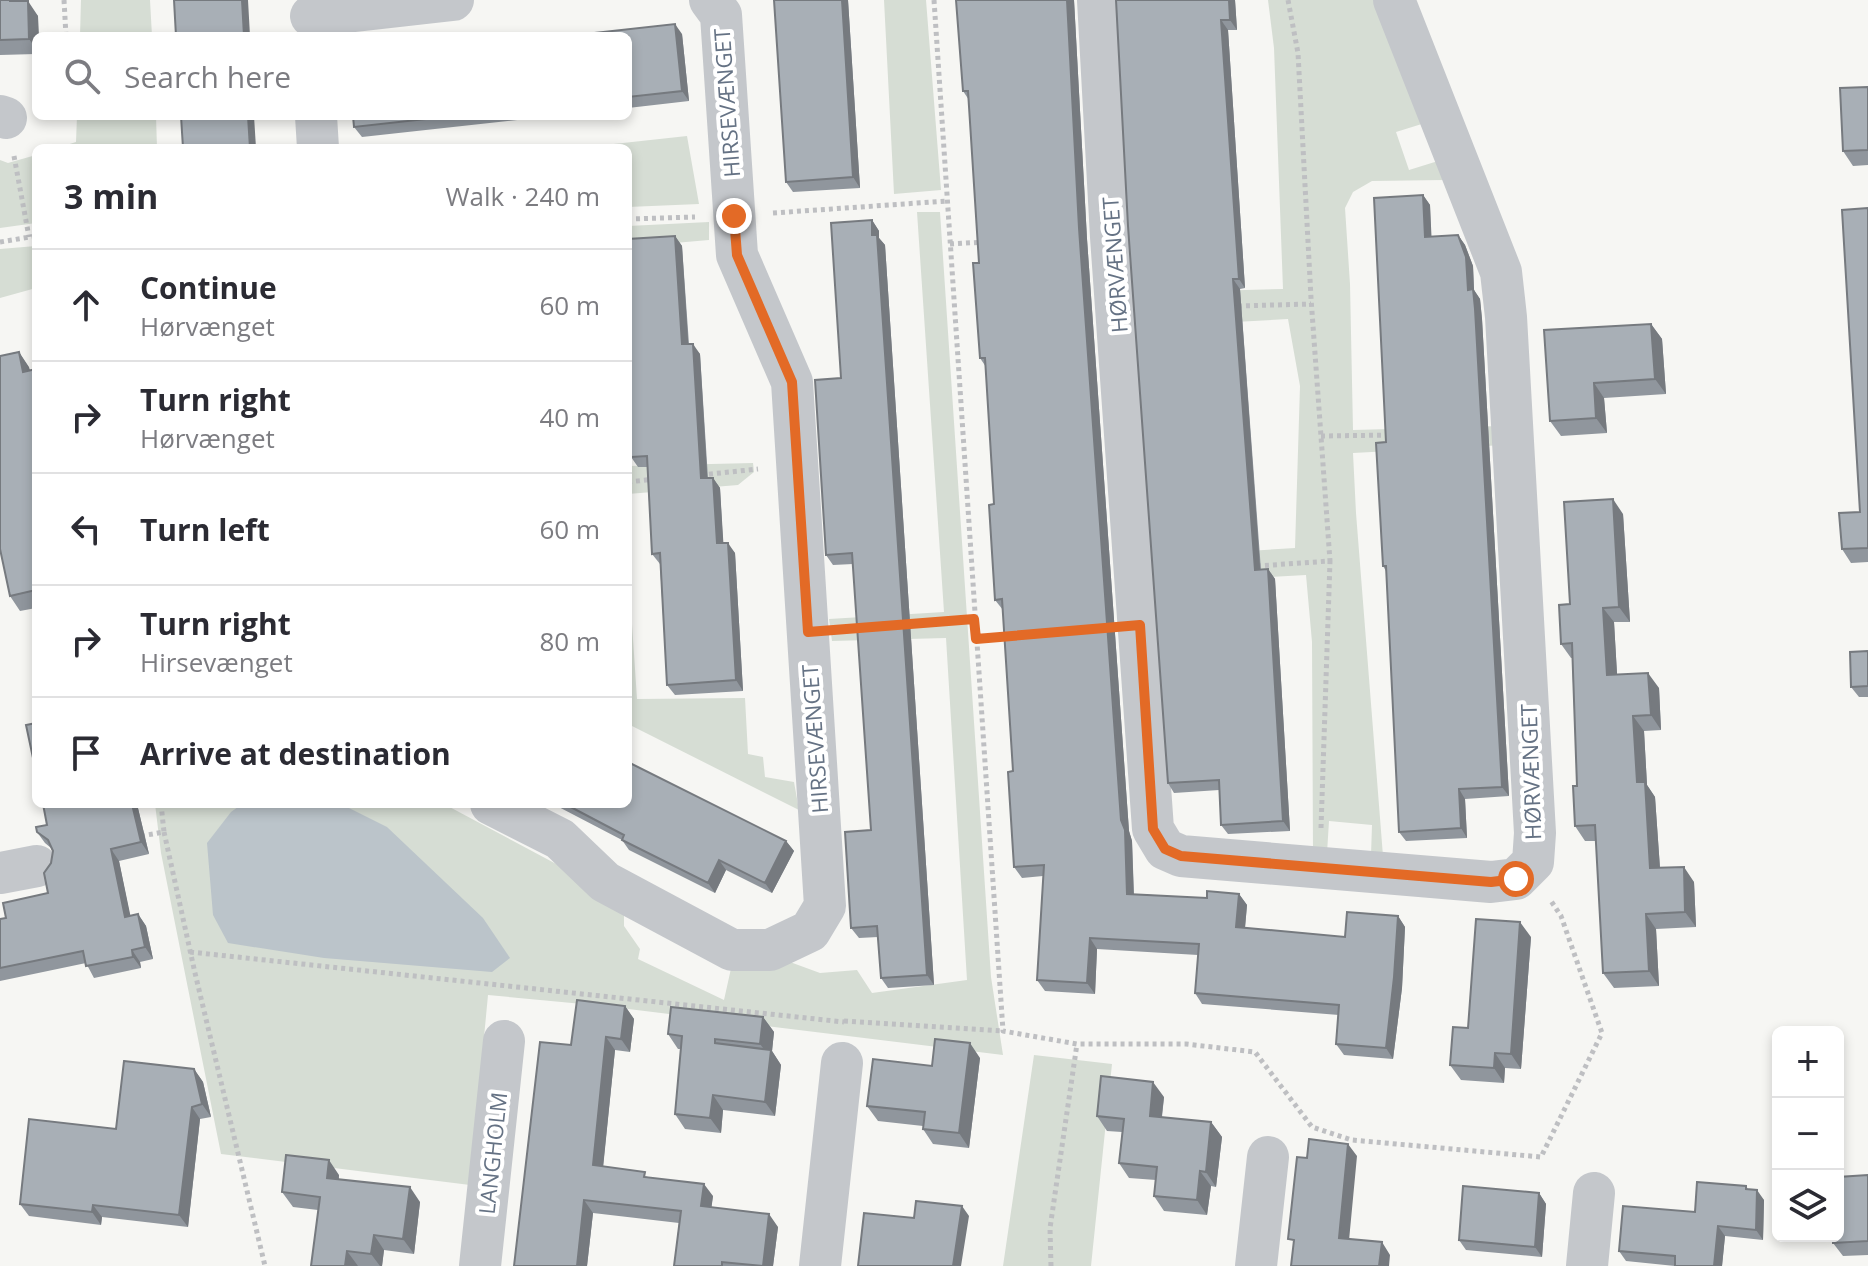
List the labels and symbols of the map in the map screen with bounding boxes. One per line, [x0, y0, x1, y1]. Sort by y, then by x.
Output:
street label: HIRSEVÆNGET [706, 27, 746, 179]
street label: HØRVÆNGET [1094, 196, 1134, 334]
route end [716, 198, 752, 234]
street label: HIRSEVÆNGET [794, 663, 834, 815]
street label: HØRVÆNGET [1513, 704, 1547, 840]
route start [1498, 861, 1534, 897]
street label: LANGHOLM [471, 1090, 513, 1216]

